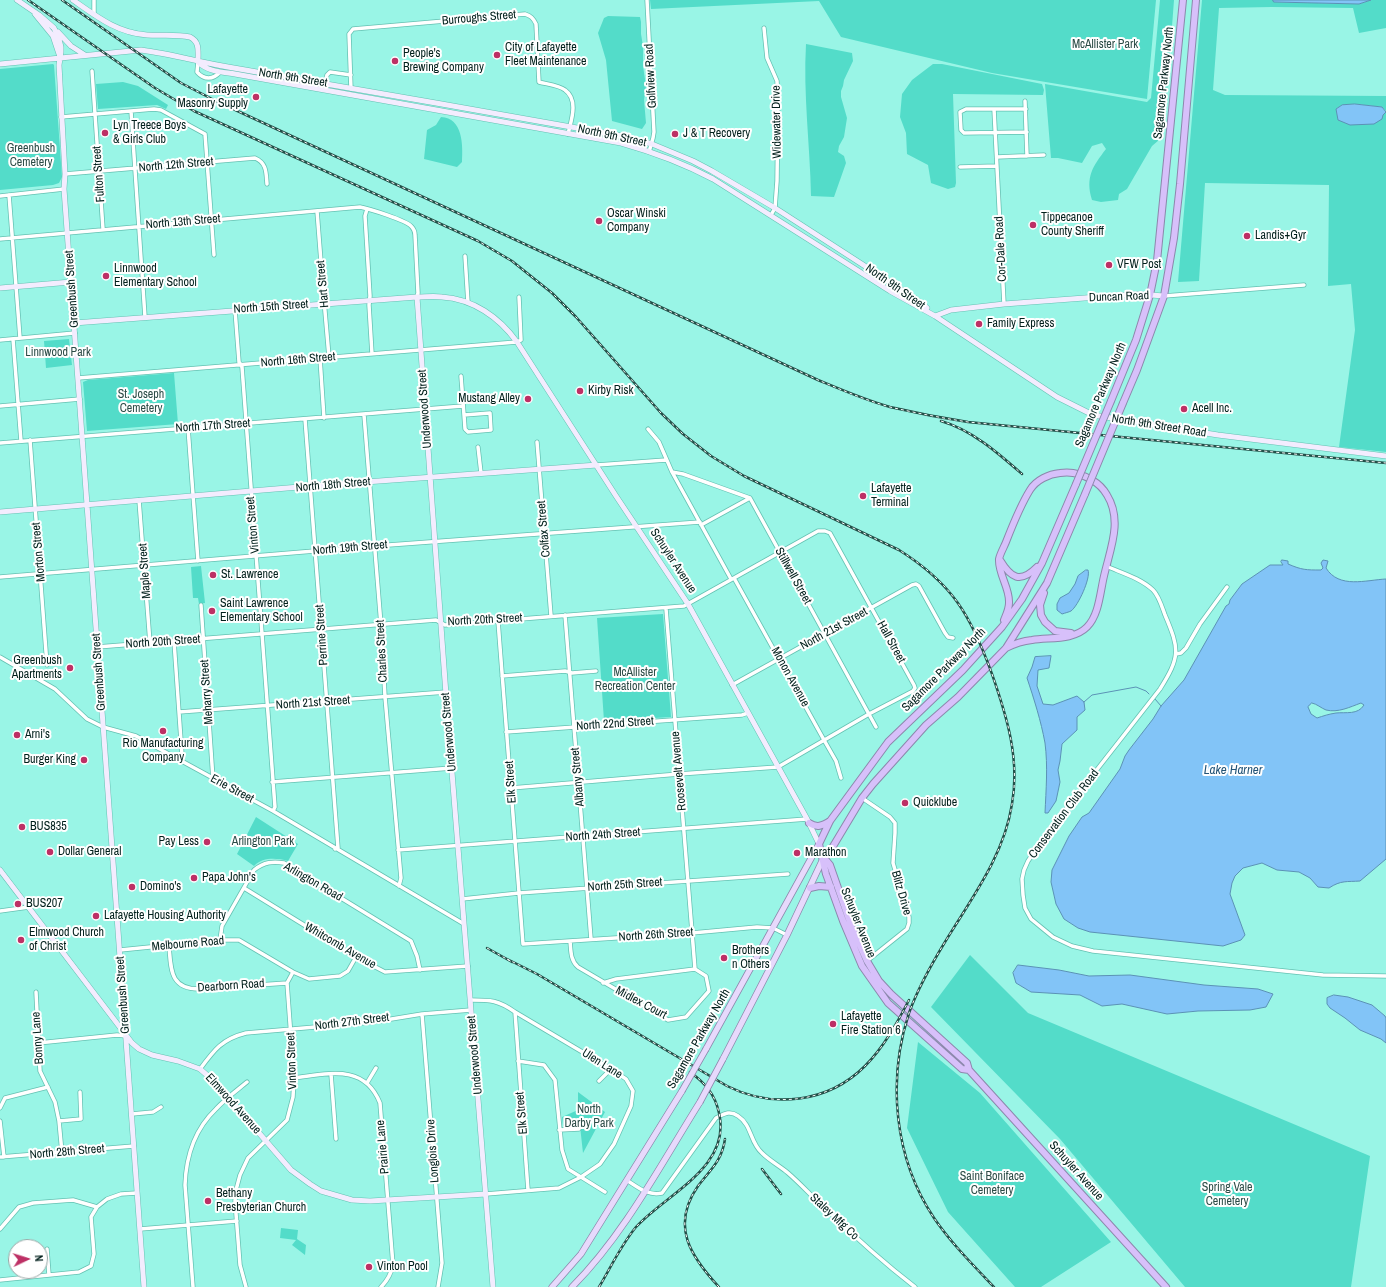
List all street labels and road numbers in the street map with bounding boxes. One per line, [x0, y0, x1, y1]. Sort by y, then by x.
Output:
street label: Burroughs Street [441, 8, 517, 28]
street label: Sagamore Parkway North [1151, 26, 1177, 140]
street label: Golfview Road [642, 43, 660, 109]
street label: North 9th Street [258, 65, 328, 91]
street label: Widewater Drive [769, 85, 785, 159]
street label: North 9th Street [577, 122, 647, 150]
street label: Fulton Street [90, 145, 108, 203]
street label: North 12th Street [138, 155, 214, 175]
street label: North 13th Street [145, 212, 221, 232]
street label: Cor-Dale Road [992, 216, 1010, 282]
street label: Greenbush Street [62, 250, 82, 328]
street label: Hart Street [314, 260, 332, 308]
street label: North 9th Street [862, 261, 928, 313]
street label: Duncan Road [1089, 289, 1149, 305]
street label: North 15th Street [233, 297, 309, 317]
street label: Sagamore Parkway North [1072, 340, 1130, 450]
street label: North 16th Street [260, 350, 336, 370]
street label: Underwood Street [415, 369, 435, 449]
street label: North 9th Street Road [1111, 411, 1207, 441]
street label: North 17th Street [175, 416, 251, 436]
street label: North 18th Street [295, 475, 371, 495]
street label: Vinton Street [243, 496, 263, 554]
street label: Colfax Street [534, 500, 554, 558]
street label: Morton Street [29, 522, 49, 582]
street label: Schuyler Avenue [647, 526, 699, 596]
street label: North 19th Street [312, 538, 388, 558]
street label: Maple Street [136, 543, 154, 599]
street label: Stillwell Street [772, 545, 814, 607]
street label: Perrine Street [313, 604, 331, 666]
street label: North 21st Street [798, 605, 870, 653]
street label: North 20th Street [447, 611, 523, 629]
street label: Hall Street [874, 618, 908, 666]
street label: Charles Street [373, 619, 391, 683]
street label: Sagamore Parkway North [899, 625, 989, 715]
street label: North 20th Street [125, 632, 201, 652]
street label: Greenbush Street [89, 633, 109, 711]
street label: Monon Avenue [768, 645, 812, 709]
street label: Meharry Street [198, 659, 216, 725]
street label: Underwood Street [438, 692, 460, 772]
street label: North 21st Street [275, 693, 351, 713]
street label: North 22nd Street [576, 714, 654, 734]
street label: Roosevelt Avenue [668, 731, 690, 811]
street label: Albany Street [568, 747, 588, 807]
street label: Elk Street [502, 760, 520, 804]
street label: Conservation Club Road [1026, 767, 1102, 861]
street label: Erie Street [208, 772, 256, 806]
street label: North 24th Street [565, 825, 641, 845]
street label: Arlington Road [281, 859, 345, 905]
street label: Blitz Drive [888, 869, 914, 917]
street label: North 25th Street [587, 875, 663, 895]
street label: Schuyler Avenue [837, 886, 879, 960]
street label: Whitcomb Avenue [302, 920, 378, 972]
street label: North 26th Street [618, 925, 694, 945]
street label: Melbourne Road [151, 934, 225, 954]
street label: Greenbush Street [113, 956, 133, 1034]
street label: Dearborn Road [197, 976, 265, 996]
street label: Midlex Court [613, 984, 669, 1022]
street label: Sagamore Parkway North [665, 987, 733, 1091]
street label: North 27th Street [314, 1010, 390, 1034]
street label: Bonny Lane [29, 1011, 47, 1065]
street label: Underwood Street [464, 1015, 486, 1095]
street label: Vinton Street [284, 1032, 300, 1090]
street label: Ulen Lane [579, 1046, 625, 1082]
street label: Elmwood Avenue [202, 1071, 264, 1137]
street label: Elk Street [513, 1091, 531, 1135]
street label: Prairie Lane [373, 1119, 393, 1175]
street label: Longlois Drive [424, 1119, 442, 1183]
street label: Schuyler Avenue [1046, 1139, 1106, 1203]
street label: North 28th Street [29, 1142, 105, 1162]
street label: Staley Mfg Co [806, 1191, 862, 1243]

